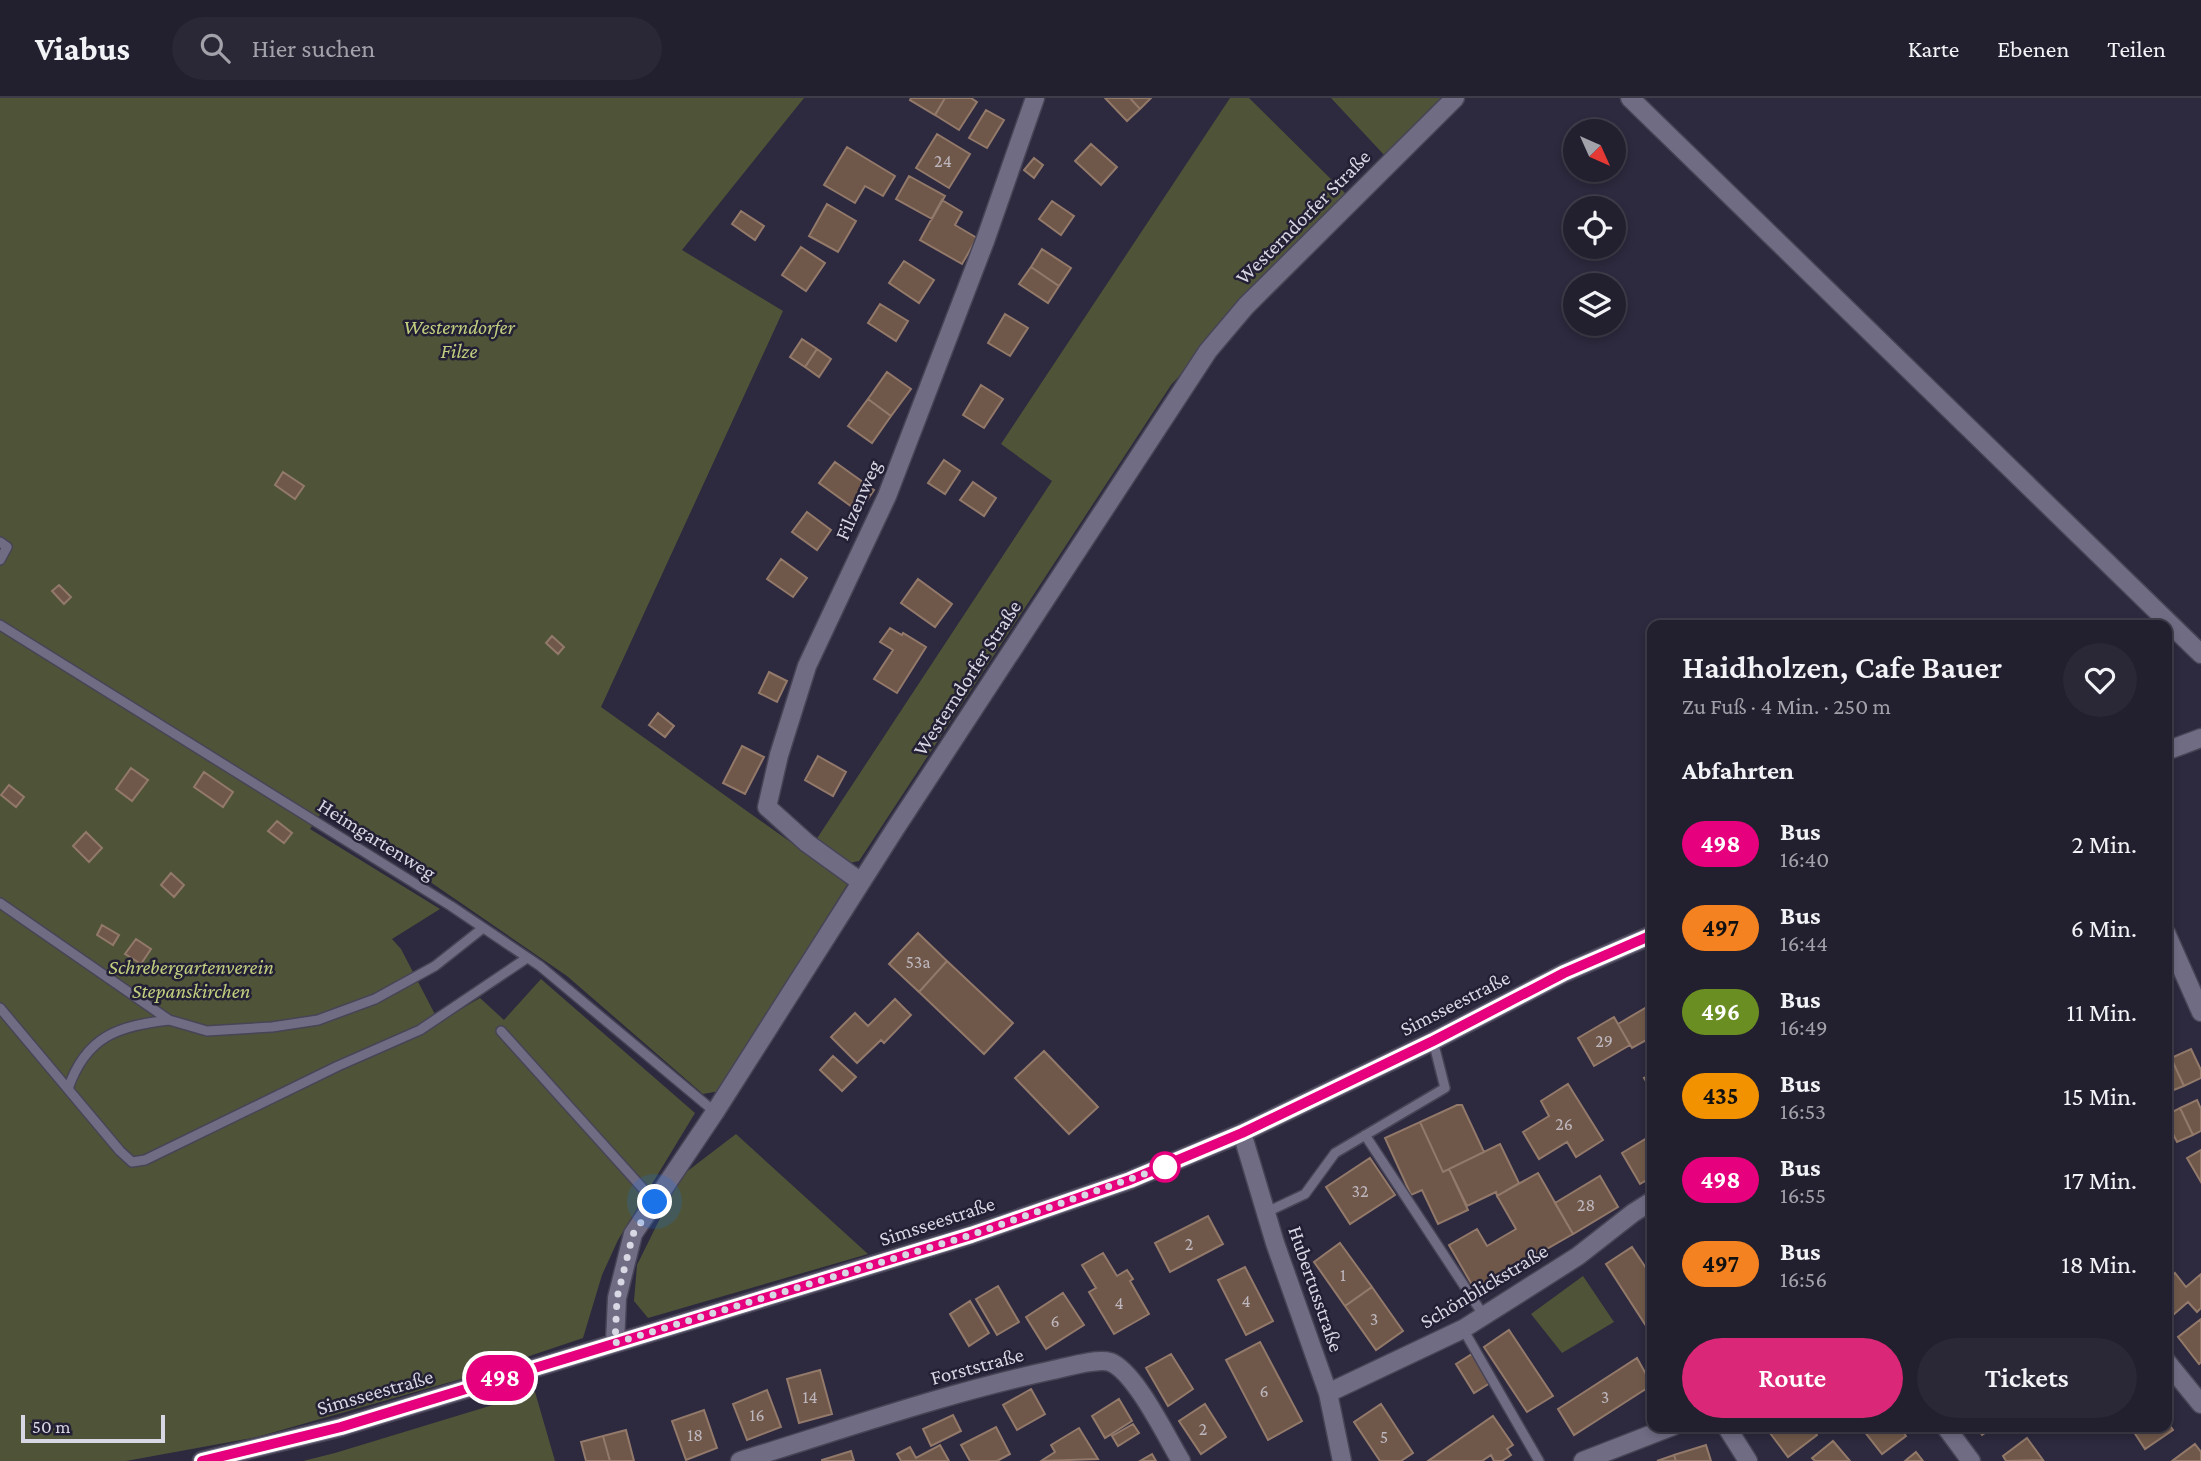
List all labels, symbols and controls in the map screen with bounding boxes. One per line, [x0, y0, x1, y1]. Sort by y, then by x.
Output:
search box [172, 17, 662, 80]
icon: search [196, 29, 234, 67]
text: Viabus [35, 30, 130, 67]
text: Hier suchen [252, 34, 375, 63]
text: Karte [1908, 35, 1959, 62]
text: Ebenen [1997, 35, 2069, 62]
text: Teilen [2107, 35, 2166, 62]
north arrow [1563, 119, 1626, 182]
map controls [1563, 119, 1626, 336]
street label: Westerndorfer Straße [1231, 145, 1375, 289]
house number: 24 [934, 151, 952, 171]
button: locate [1563, 196, 1626, 259]
button: layers [1563, 273, 1626, 336]
park label: Westerndorfer Filze [403, 315, 515, 363]
street label: Filzenweg [830, 456, 886, 544]
street label: Westerndorfer Straße [908, 596, 1026, 760]
button: heart [2063, 643, 2137, 717]
text: Haidholzen, Cafe Bauer [1682, 648, 2002, 685]
text: Zu Fuß · 4 Min. · 250 m [1682, 693, 1891, 719]
text: Abfahrten [1682, 756, 1794, 785]
street label: Heimgartenweg [314, 793, 440, 885]
text: Bus [1780, 817, 1821, 846]
text: 498 [1701, 830, 1740, 857]
text: 2 Min. [2071, 830, 2137, 859]
text: 16:40 [1780, 846, 1829, 872]
text: Bus [1780, 901, 1821, 930]
text: 497 [1702, 914, 1739, 941]
text: 6 Min. [2071, 914, 2137, 943]
text: 16:44 [1780, 930, 1828, 956]
house number: 53a [905, 952, 931, 972]
park label: Schrebergartenverein Stepanskirchen [108, 955, 274, 1003]
street label: Simsseestraße [1396, 965, 1514, 1041]
text: Bus [1780, 985, 1821, 1014]
text: 496 [1701, 998, 1740, 1025]
text: 11 Min. [2067, 998, 2137, 1027]
text: 16:49 [1780, 1014, 1828, 1040]
house number: 29 [1595, 1031, 1613, 1051]
text: Bus [1780, 1069, 1821, 1098]
text: 435 [1702, 1082, 1739, 1109]
text: 15 Min. [2063, 1082, 2137, 1111]
text: 16:53 [1780, 1098, 1826, 1124]
house number: 26 [1555, 1114, 1573, 1134]
unlabelled marker [1150, 1152, 1180, 1182]
text: Bus [1780, 1153, 1821, 1182]
text: 498 [1701, 1166, 1740, 1193]
text: 17 Min. [2063, 1166, 2137, 1195]
house number: 32 [1351, 1181, 1369, 1201]
text: 16:55 [1780, 1182, 1826, 1208]
your location [637, 1184, 672, 1219]
street label: Simsseestraße [876, 1191, 998, 1251]
house number: 28 [1577, 1195, 1595, 1215]
street label: Hubertusstraße [1283, 1223, 1349, 1355]
house number: 2 [1185, 1234, 1193, 1254]
text: Bus [1780, 1237, 1821, 1266]
street label: Schönblickstraße [1416, 1238, 1552, 1334]
text: 497 [1702, 1250, 1739, 1277]
text: 18 Min. [2061, 1250, 2137, 1279]
house number: 1 [1340, 1265, 1346, 1285]
text: 16:56 [1780, 1266, 1827, 1292]
house number: 4 [1241, 1291, 1251, 1311]
house number: 4 [1114, 1293, 1124, 1313]
house number: 3 [1370, 1309, 1378, 1329]
house number: 6 [1050, 1311, 1060, 1331]
button: Route [1682, 1338, 1903, 1418]
button: Tickets [1917, 1338, 2137, 1418]
street label: Forststraße [928, 1342, 1026, 1390]
line badge: 498 [460, 1355, 540, 1401]
street label: Simsseestraße [314, 1364, 436, 1420]
text: 498 [480, 1364, 520, 1391]
house number: 6 [1259, 1381, 1269, 1401]
house number: 14 [802, 1387, 818, 1407]
house number: 3 [1601, 1387, 1609, 1407]
house number: 16 [749, 1405, 765, 1425]
scale bar [21, 1412, 164, 1444]
text: 50 m [32, 1416, 71, 1437]
house number: 2 [1199, 1419, 1207, 1439]
house number: 18 [687, 1425, 703, 1445]
house number: 5 [1380, 1427, 1388, 1447]

